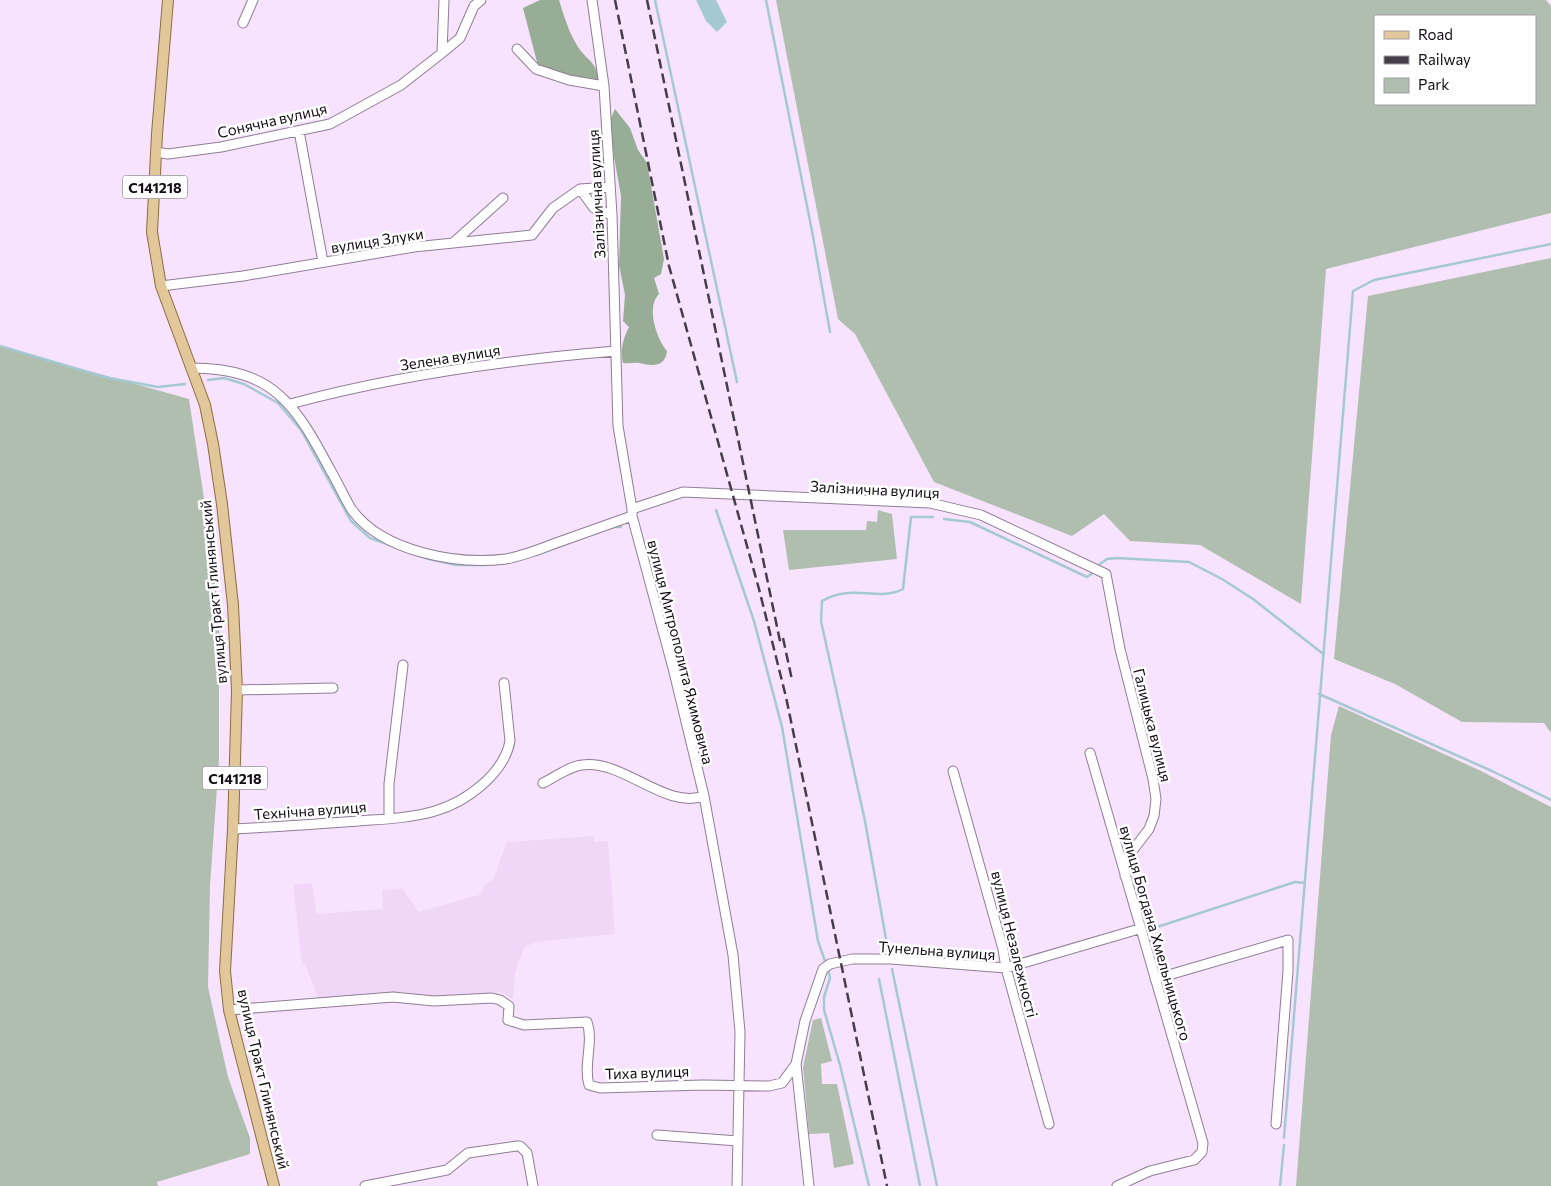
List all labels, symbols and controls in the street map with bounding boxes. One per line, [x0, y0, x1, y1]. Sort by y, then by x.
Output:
legend [1374, 15, 1536, 105]
text: Road [1418, 25, 1453, 43]
text: Railway [1418, 50, 1471, 68]
text: Park [1418, 75, 1449, 93]
street label: Сонячна вулиця [215, 99, 329, 141]
street label: Залізнична вулиця [584, 129, 608, 259]
road number: С141218 [122, 176, 188, 198]
street label: вулиця Злуки [329, 224, 425, 256]
street label: Зелена вулиця [399, 340, 501, 374]
street label: Залізнична вулиця [810, 477, 940, 501]
street label: вулиця Тракт Глинянський [196, 499, 230, 685]
street label: вулиця Митрополита Яхимовича [644, 538, 718, 766]
street label: Галицька вулиця [1130, 666, 1176, 784]
road number: С141218 [202, 766, 268, 790]
street label: Технічна вулиця [253, 797, 367, 823]
street label: вулиця Богдана Хмельницького [1117, 823, 1195, 1043]
street label: вулиця Незалежності [988, 869, 1042, 1019]
street label: Тунельна вулиця [878, 937, 996, 963]
street label: вулиця Тракт Глинянський [234, 987, 294, 1171]
street label: Тиха вулиця [604, 1062, 690, 1082]

